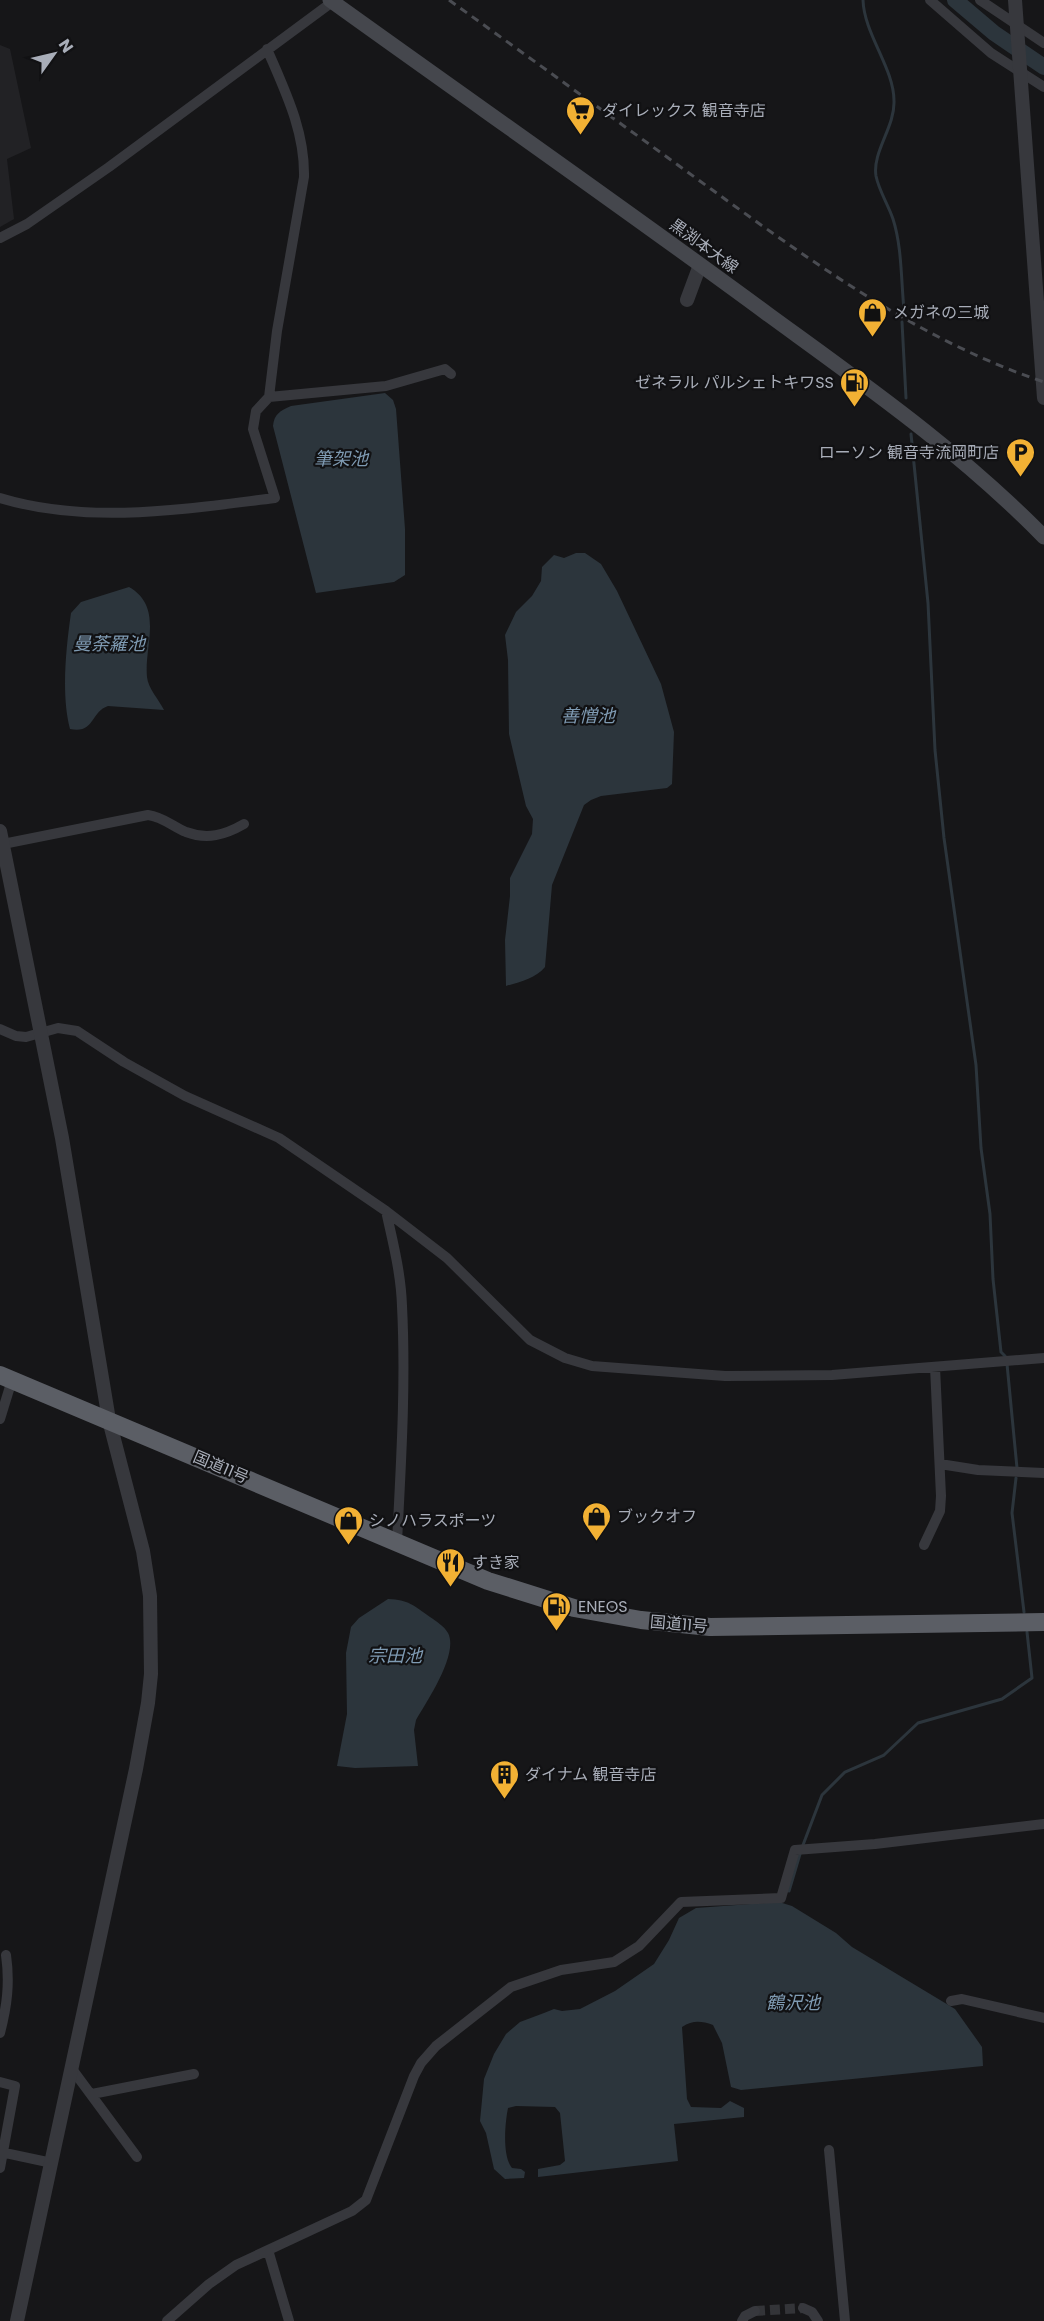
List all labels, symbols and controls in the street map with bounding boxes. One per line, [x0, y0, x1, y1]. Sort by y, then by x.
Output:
north arrow [24, 24, 84, 84]
text: N [53, 34, 79, 57]
supermarket icon: ダイレックス 観音寺店 [565, 94, 597, 136]
place label: ダイレックス 観音寺店 [602, 99, 766, 122]
street label: 黒渕本大線 [665, 213, 743, 279]
shop icon: メガネの三城 [856, 296, 888, 338]
place label: メガネの三城 [893, 301, 989, 324]
fuel station icon: ゼネラル パルシェトキワSS [839, 366, 871, 408]
place label: ゼネラル パルシェトキワSS [635, 371, 834, 394]
parking icon: ローソン 観音寺流岡町店 [1004, 436, 1036, 478]
place label: ローソン 観音寺流岡町店 [819, 441, 999, 464]
water label: 筆架池 [314, 446, 370, 471]
water label: 曼荼羅池 [73, 631, 147, 656]
water label: 善憎池 [561, 703, 617, 728]
street label: 国道11号 [190, 1445, 252, 1489]
shop icon: ブックオフ [580, 1500, 612, 1542]
shop icon: シノハラスポーツ [332, 1504, 364, 1546]
place label: ブックオフ [617, 1505, 697, 1528]
place label: シノハラスポーツ [369, 1509, 496, 1532]
restaurant icon: すき家 [435, 1546, 467, 1588]
place label: すき家 [472, 1551, 520, 1574]
fuel station icon: ENEOS [541, 1590, 573, 1632]
place label: ENEOS [578, 1595, 628, 1618]
street label: 国道11号 [649, 1610, 709, 1638]
water label: 宗田池 [368, 1643, 424, 1668]
building icon: ダイナム 観音寺店 [488, 1758, 520, 1800]
place label: ダイナム 観音寺店 [525, 1763, 656, 1786]
water label: 鶴沢池 [766, 1990, 822, 2015]

